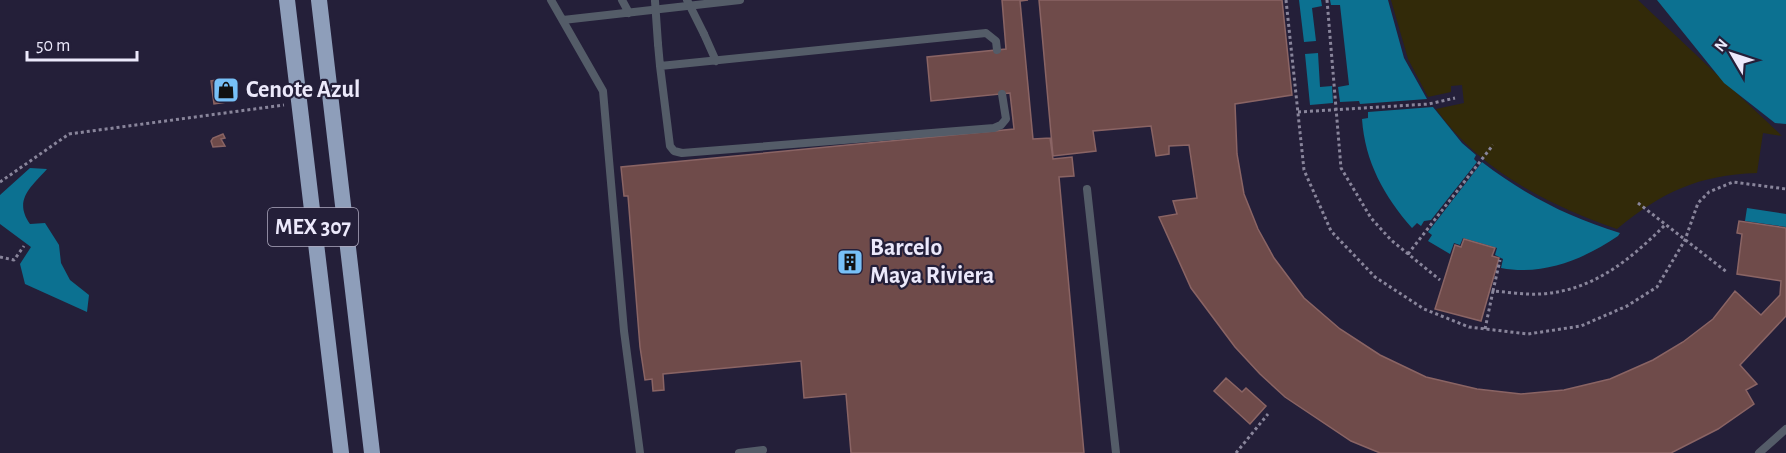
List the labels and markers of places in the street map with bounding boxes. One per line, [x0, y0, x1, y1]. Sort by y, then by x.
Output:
shop icon: Cenote Azul [211, 75, 241, 105]
place label: Cenote Azul [246, 78, 360, 102]
place label: Barcelo Maya Riviera [870, 236, 994, 288]
building icon: Barcelo Maya Riviera [835, 247, 865, 277]

